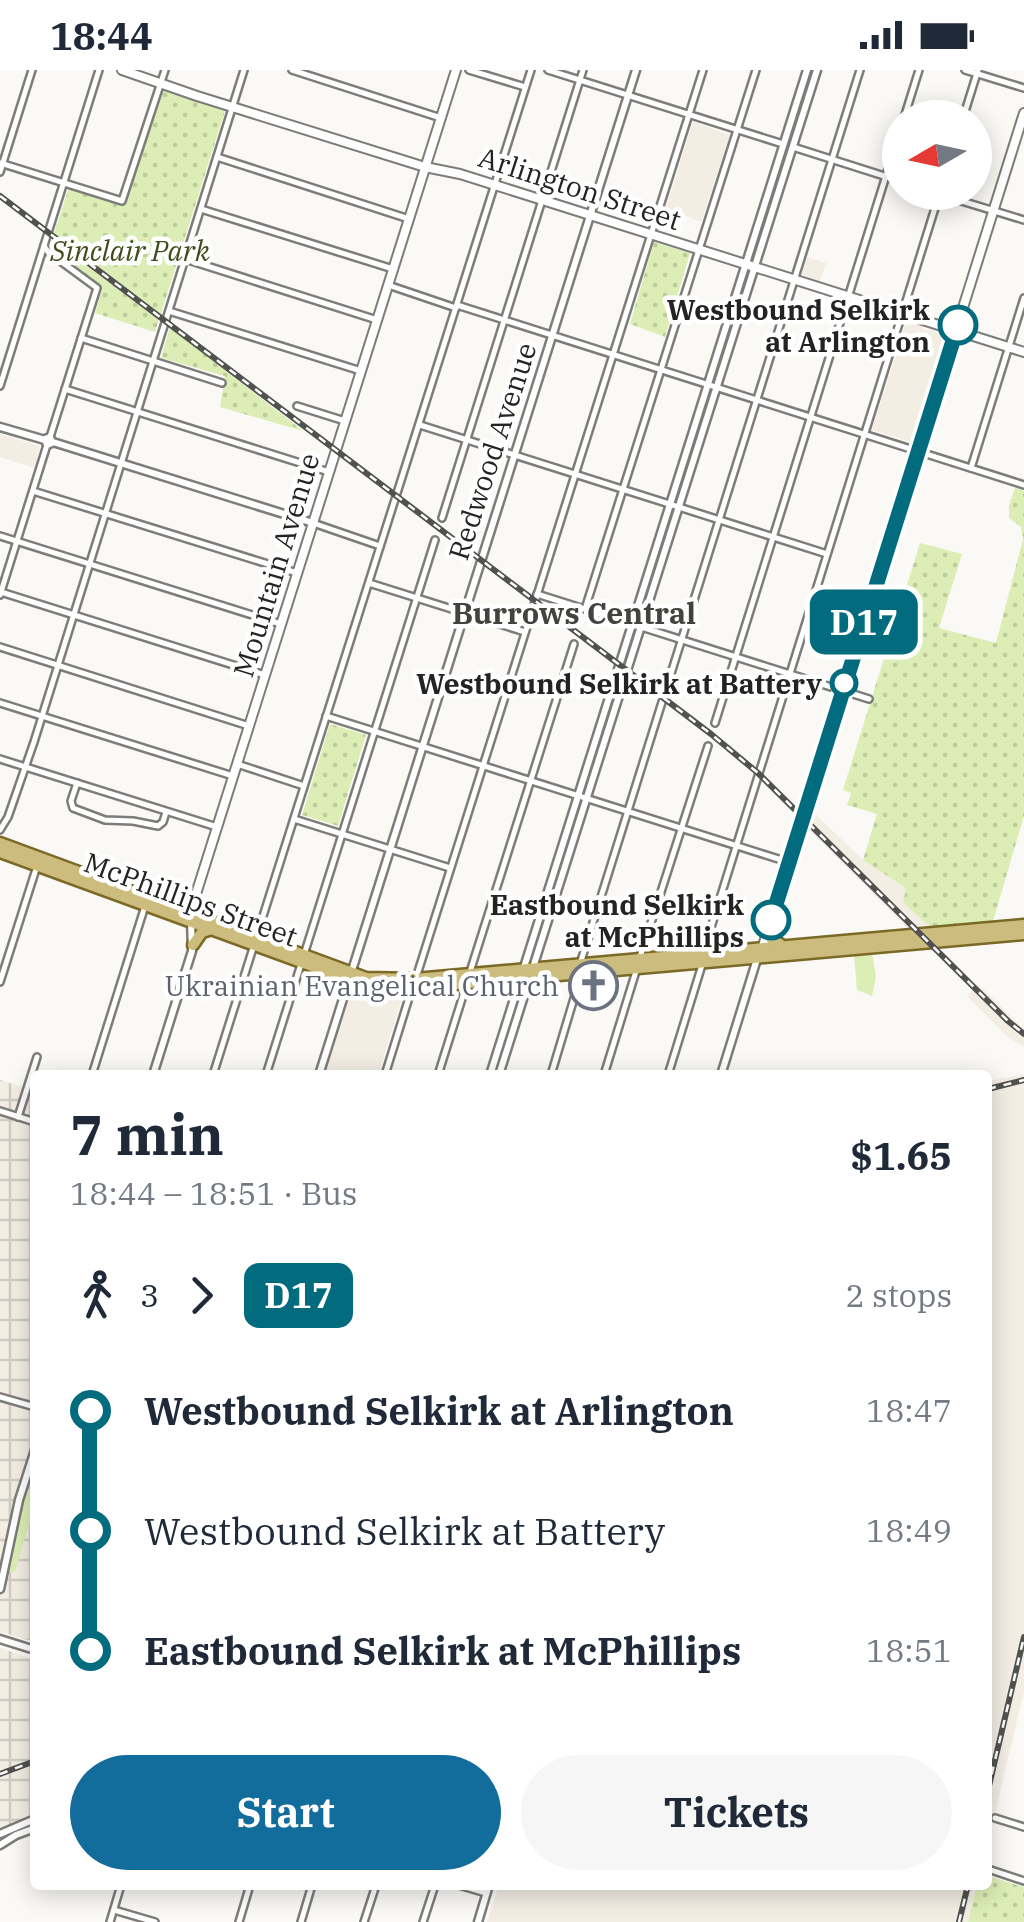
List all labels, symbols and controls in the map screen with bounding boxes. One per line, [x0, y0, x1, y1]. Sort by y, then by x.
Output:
text: 18:44 [50, 11, 153, 60]
north arrow [882, 100, 992, 210]
map controls [882, 100, 992, 210]
street label: Arlington Street [474, 138, 686, 238]
park label: Sinclair Park [49, 232, 210, 269]
place label: Westbound Selkirk at Arlington [667, 291, 931, 360]
marker: Westbound Selkirk at Arlington [939, 306, 977, 344]
street label: Redwood Avenue [439, 338, 545, 564]
street label: Mountain Avenue [224, 449, 328, 681]
line badge: D17 [806, 590, 922, 654]
district label: Burrows Central [452, 593, 696, 632]
text: D17 [830, 599, 898, 645]
place label: Westbound Selkirk at Battery [416, 665, 822, 702]
marker: Westbound Selkirk at Battery [831, 670, 857, 696]
street label: McPhillips Street [79, 843, 303, 955]
place label: Eastbound Selkirk at McPhillips [490, 886, 745, 955]
marker: Eastbound Selkirk at McPhillips [752, 901, 790, 939]
church icon: Ukrainian Evangelical Church [568, 959, 620, 1011]
place label: Ukrainian Evangelical Church [164, 967, 559, 1004]
text: 7 min [70, 1099, 224, 1170]
text: $1.65 [850, 1131, 952, 1180]
text: 18:44 – 18:51 · Bus [70, 1172, 357, 1214]
icon: walk [70, 1268, 125, 1323]
icon: forward [174, 1268, 229, 1323]
text: D17 [264, 1272, 333, 1318]
text: 3 [140, 1274, 159, 1316]
text: 2 stops [845, 1274, 952, 1316]
text: Westbound Selkirk at Arlington [144, 1386, 734, 1435]
text: 18:47 [866, 1389, 952, 1431]
text: Westbound Selkirk at Battery [144, 1506, 665, 1555]
text: 18:49 [866, 1509, 952, 1551]
text: Eastbound Selkirk at McPhillips [144, 1626, 741, 1675]
text: 18:51 [866, 1629, 952, 1671]
button: Start [70, 1755, 501, 1870]
button: Tickets [521, 1755, 952, 1870]

